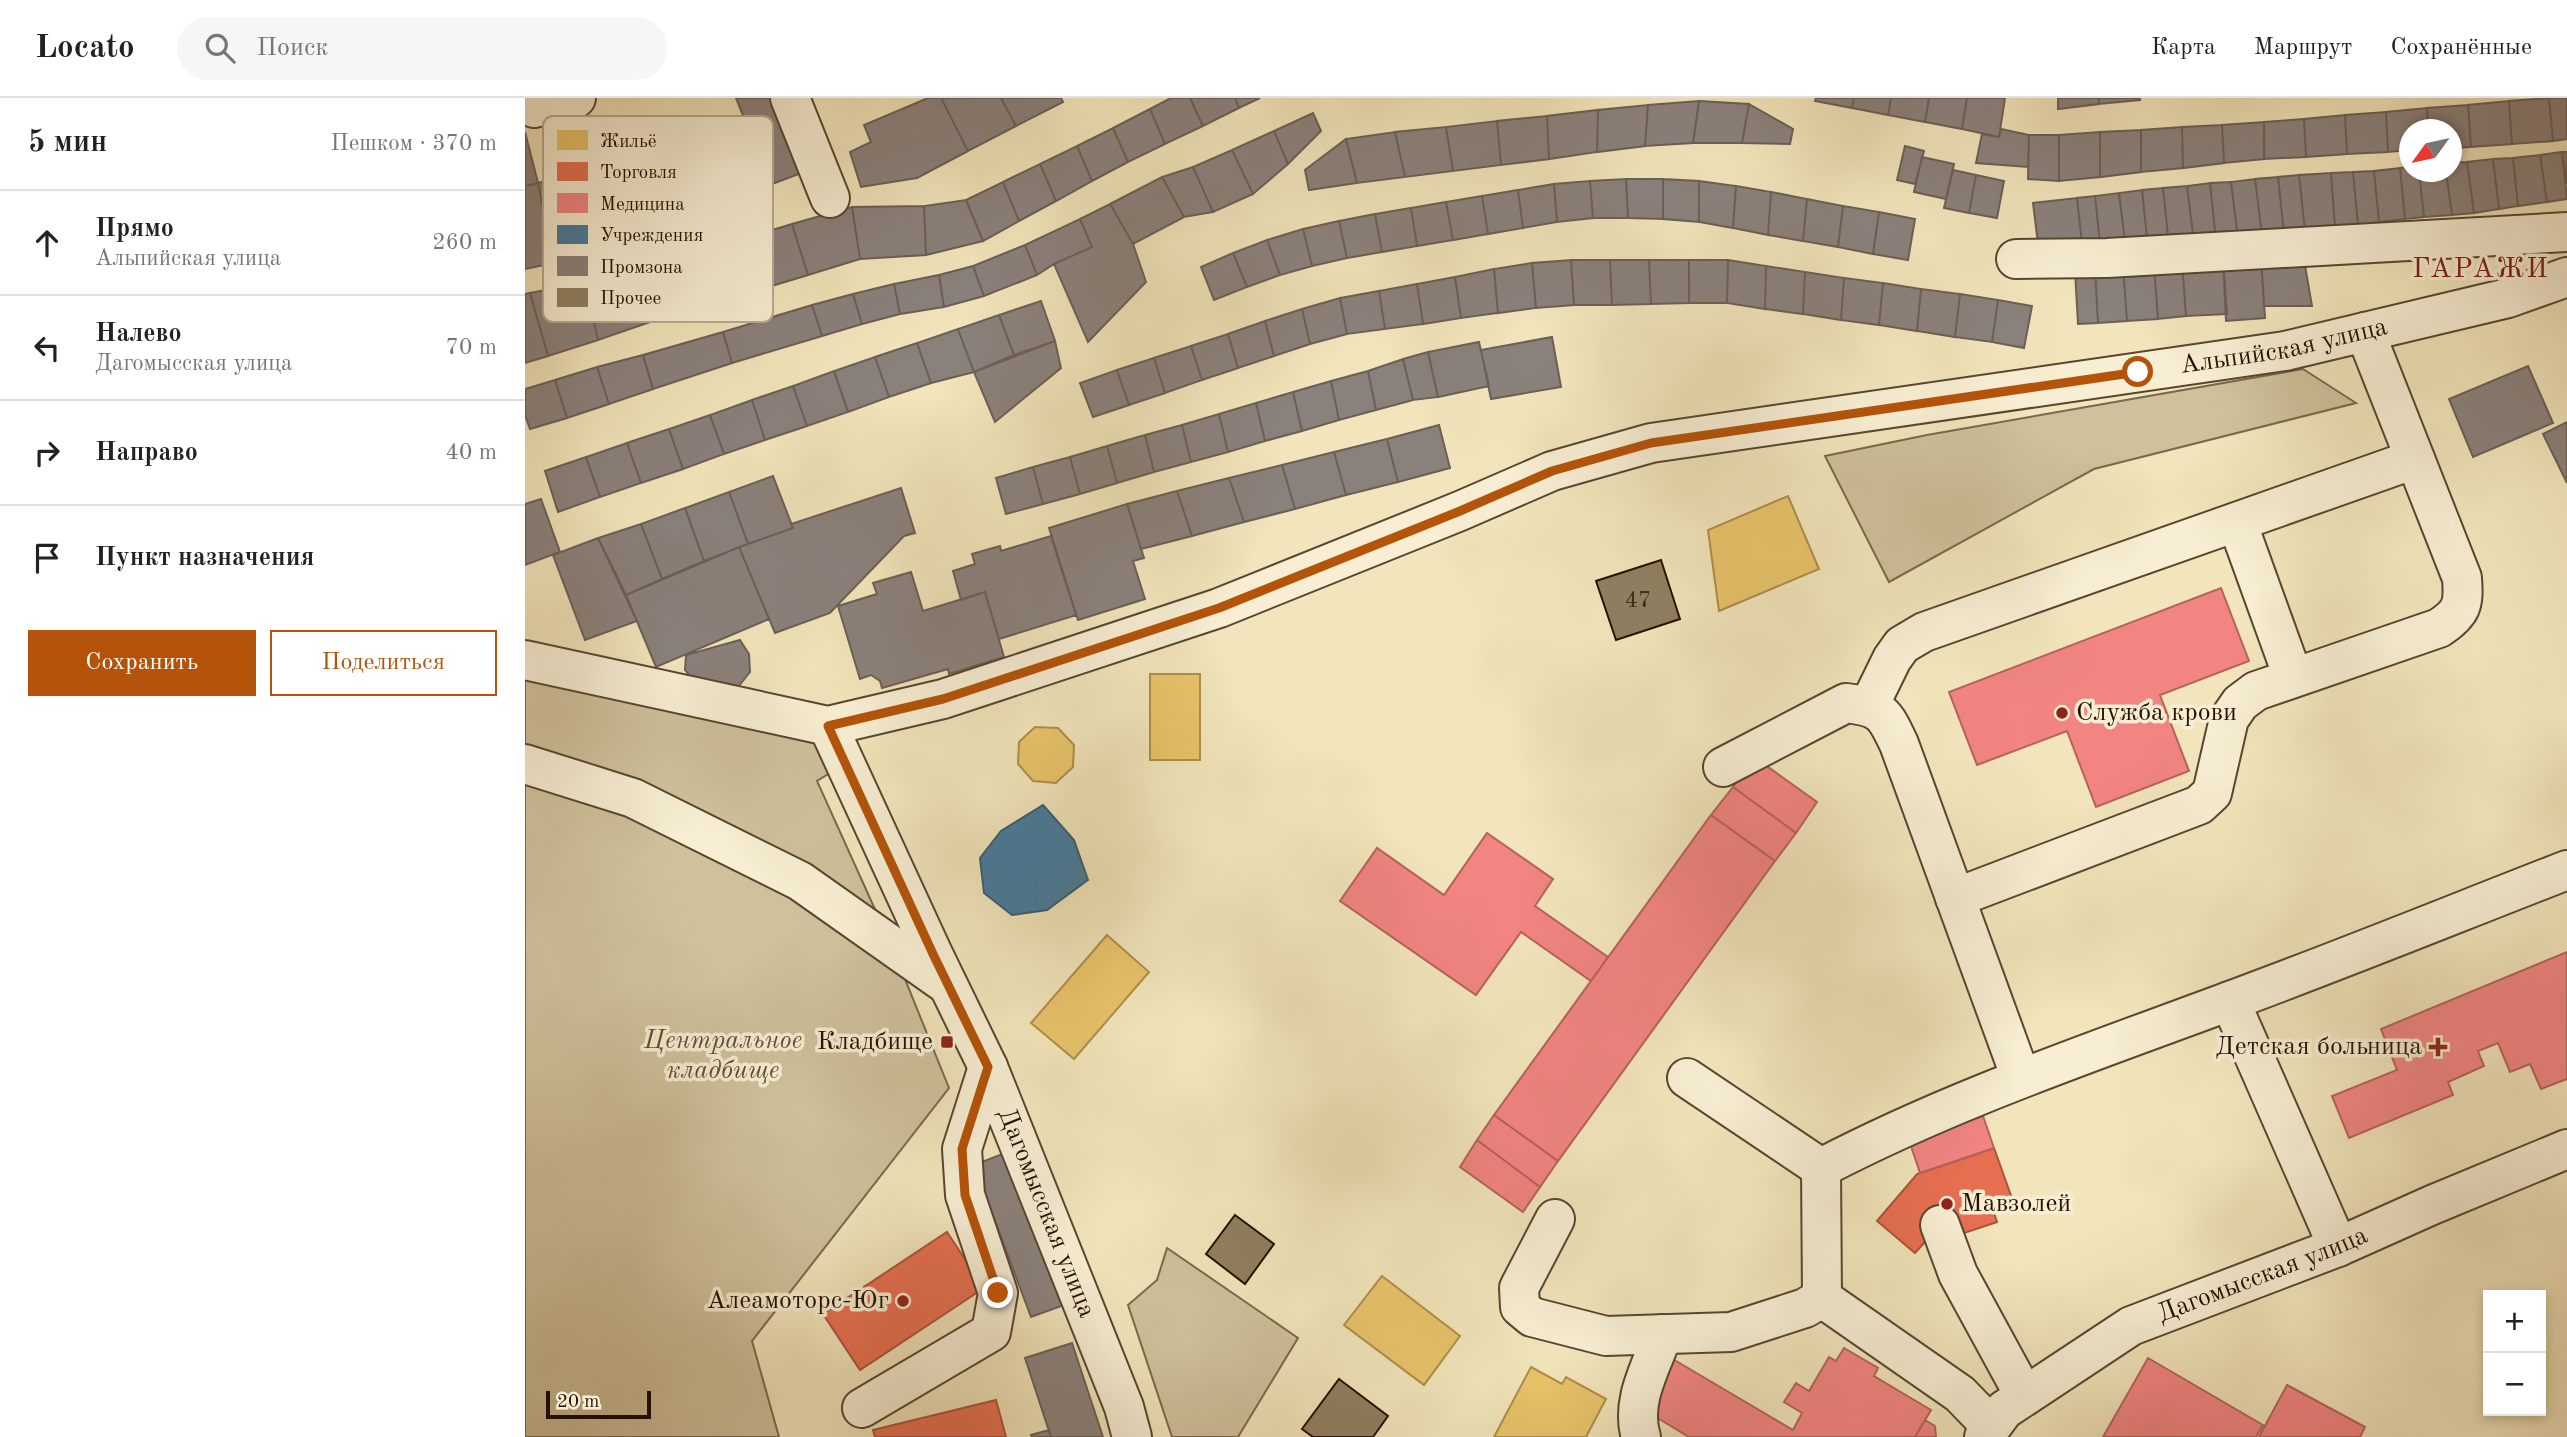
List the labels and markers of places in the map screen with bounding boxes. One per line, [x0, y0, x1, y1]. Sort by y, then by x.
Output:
place label: Служба крови [2076, 700, 2237, 726]
marker: Служба крови [2054, 705, 2070, 721]
place label: Кладбище [817, 1029, 933, 1055]
marker: Кладбище [939, 1034, 955, 1050]
place label: Детская больница [2216, 1034, 2422, 1060]
marker: Детская больница [2428, 1037, 2448, 1057]
place label: Мавзолей [1961, 1191, 2071, 1217]
marker: Мавзолей [1939, 1196, 1955, 1212]
place label: Алеамоторс-Юг [706, 1288, 889, 1314]
marker: Алеамоторс-Юг [895, 1293, 911, 1309]

